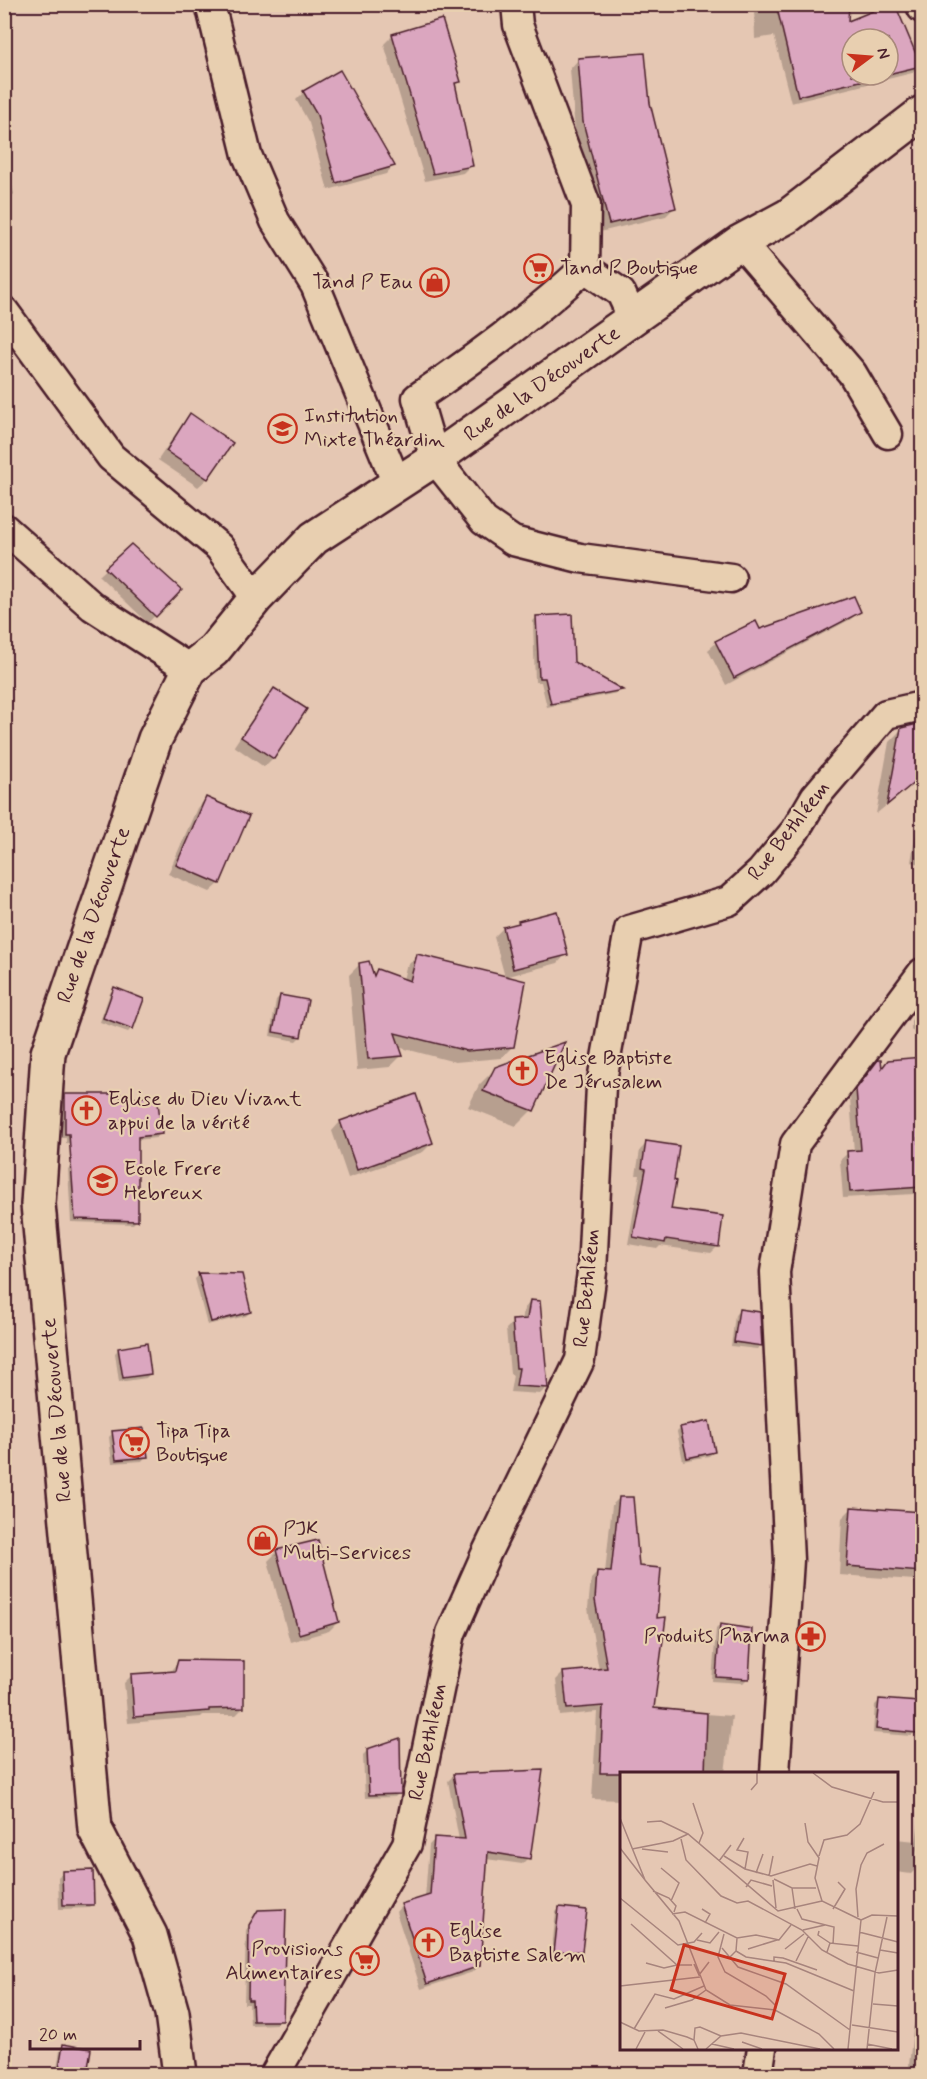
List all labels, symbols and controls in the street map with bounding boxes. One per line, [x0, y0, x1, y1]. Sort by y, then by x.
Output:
north arrow [840, 27, 900, 87]
text: N [871, 45, 895, 61]
supermarket icon: Tand P Boutique [523, 252, 555, 284]
place label: Tand P Boutique [560, 254, 698, 282]
shop icon: Tand P Eau [418, 266, 450, 298]
place label: Tand P Eau [312, 268, 413, 296]
street label: Rue de la Découverte [458, 320, 626, 448]
place label: Institution Mixte Théardin [304, 402, 445, 454]
school or university icon: Institution Mixte Théardin [267, 412, 299, 444]
street label: Rue Bethléem [741, 775, 837, 887]
street label: Rue de la Découverte [51, 823, 137, 1007]
place label: Eglise Baptiste De Jérusalem [544, 1044, 673, 1096]
church icon: Eglise Baptiste De Jérusalem [507, 1054, 539, 1086]
place label: Eglise du Dieu Vivant appui de la vérité [108, 1085, 302, 1137]
church icon: Eglise du Dieu Vivant appui de la vérité [71, 1095, 103, 1127]
place label: Ecole Frere Hebreux [124, 1155, 221, 1207]
school or university icon: Ecole Frere Hebreux [87, 1165, 119, 1197]
street label: Rue Bethléem [567, 1227, 607, 1349]
street label: Rue de la Découverte [35, 1317, 79, 1503]
place label: Tipa Tipa Boutique [156, 1417, 231, 1469]
supermarket icon: Tipa Tipa Boutique [119, 1427, 151, 1459]
place label: PJK Multi-Services [283, 1515, 411, 1567]
shop icon: PJK Multi-Services [246, 1525, 278, 1557]
pharmacy icon: Produits Pharma [795, 1620, 827, 1652]
place label: Produits Pharma [644, 1622, 790, 1650]
street label: Rue Bethléem [402, 1681, 454, 1803]
inset map [620, 1772, 897, 2049]
place label: Eglise Baptiste Salem [449, 1917, 586, 1969]
church icon: Eglise Baptiste Salem [412, 1927, 444, 1959]
place label: Provisions Alimentaires [225, 1935, 343, 1987]
supermarket icon: Provisions Alimentaires [348, 1945, 380, 1977]
scale bar [30, 2013, 140, 2051]
text: 20 m [39, 2023, 77, 2047]

